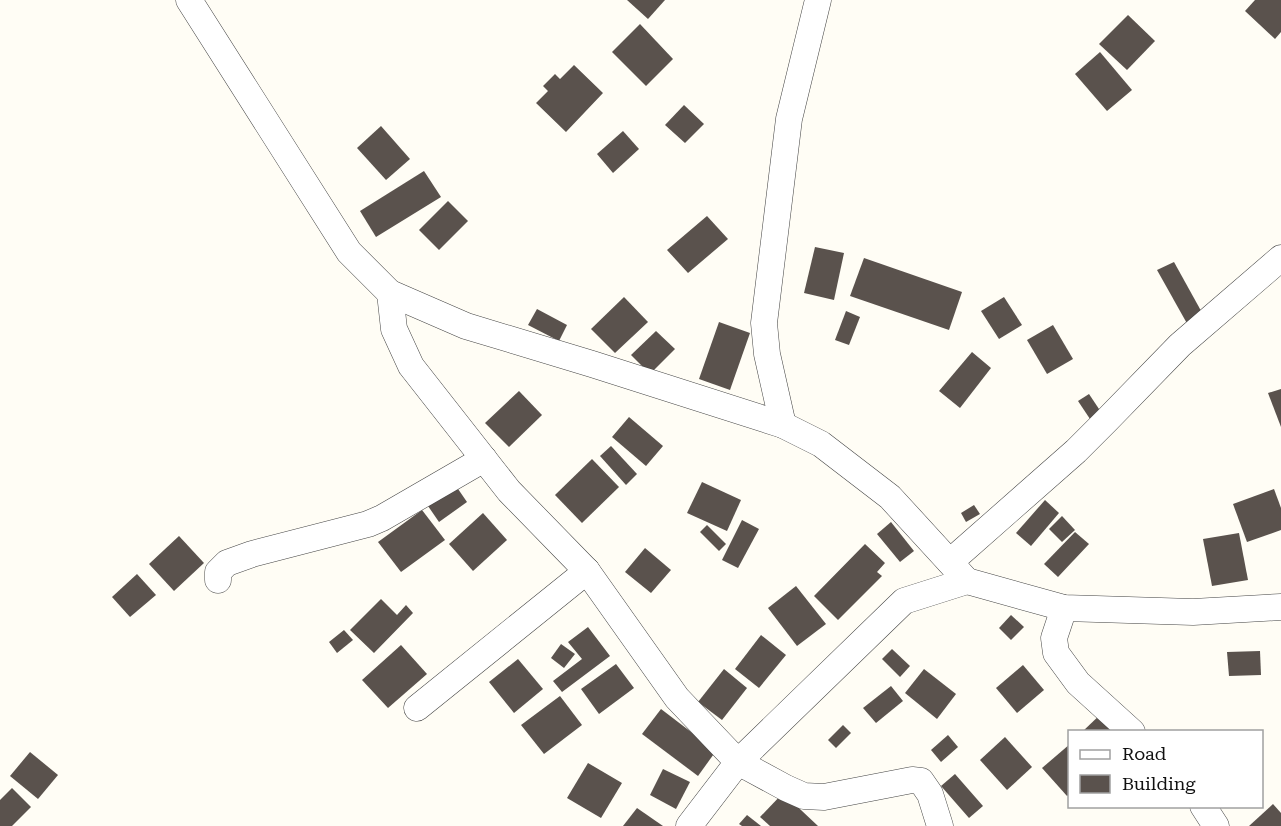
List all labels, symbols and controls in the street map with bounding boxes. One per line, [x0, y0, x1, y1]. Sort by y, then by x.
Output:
legend [1068, 730, 1263, 808]
text: Road [1122, 743, 1167, 764]
text: Building [1122, 773, 1196, 794]

